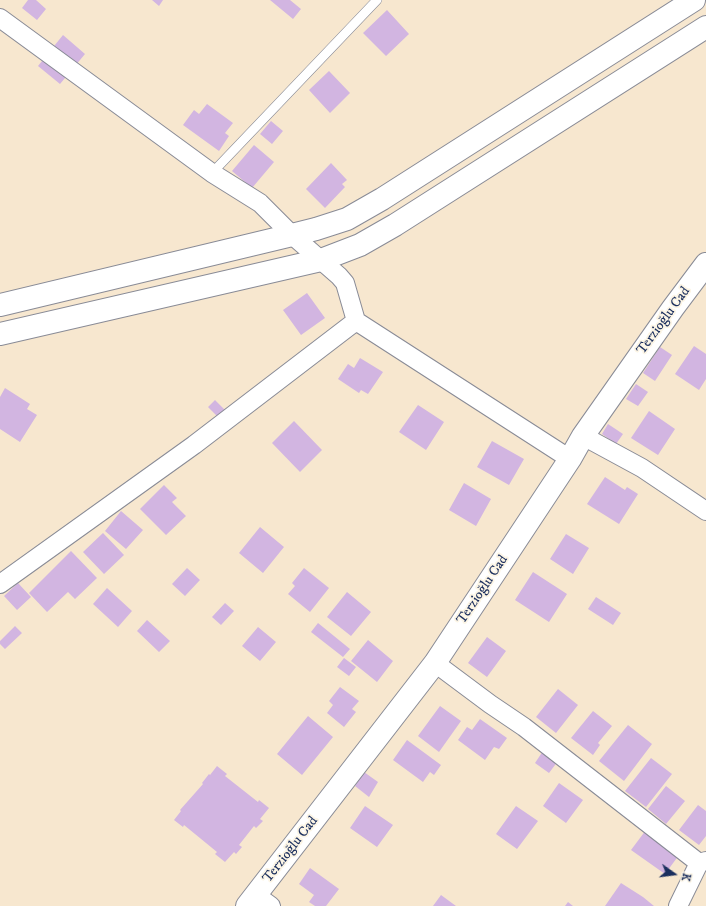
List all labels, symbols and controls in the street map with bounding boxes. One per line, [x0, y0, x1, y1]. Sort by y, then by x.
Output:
street label: Terzioğlu Cad [634, 284, 694, 358]
street label: Terzioğlu Cad [454, 552, 512, 628]
street label: Terzioğlu Cad [260, 813, 322, 887]
north arrow [654, 854, 694, 894]
text: K [678, 871, 693, 882]

